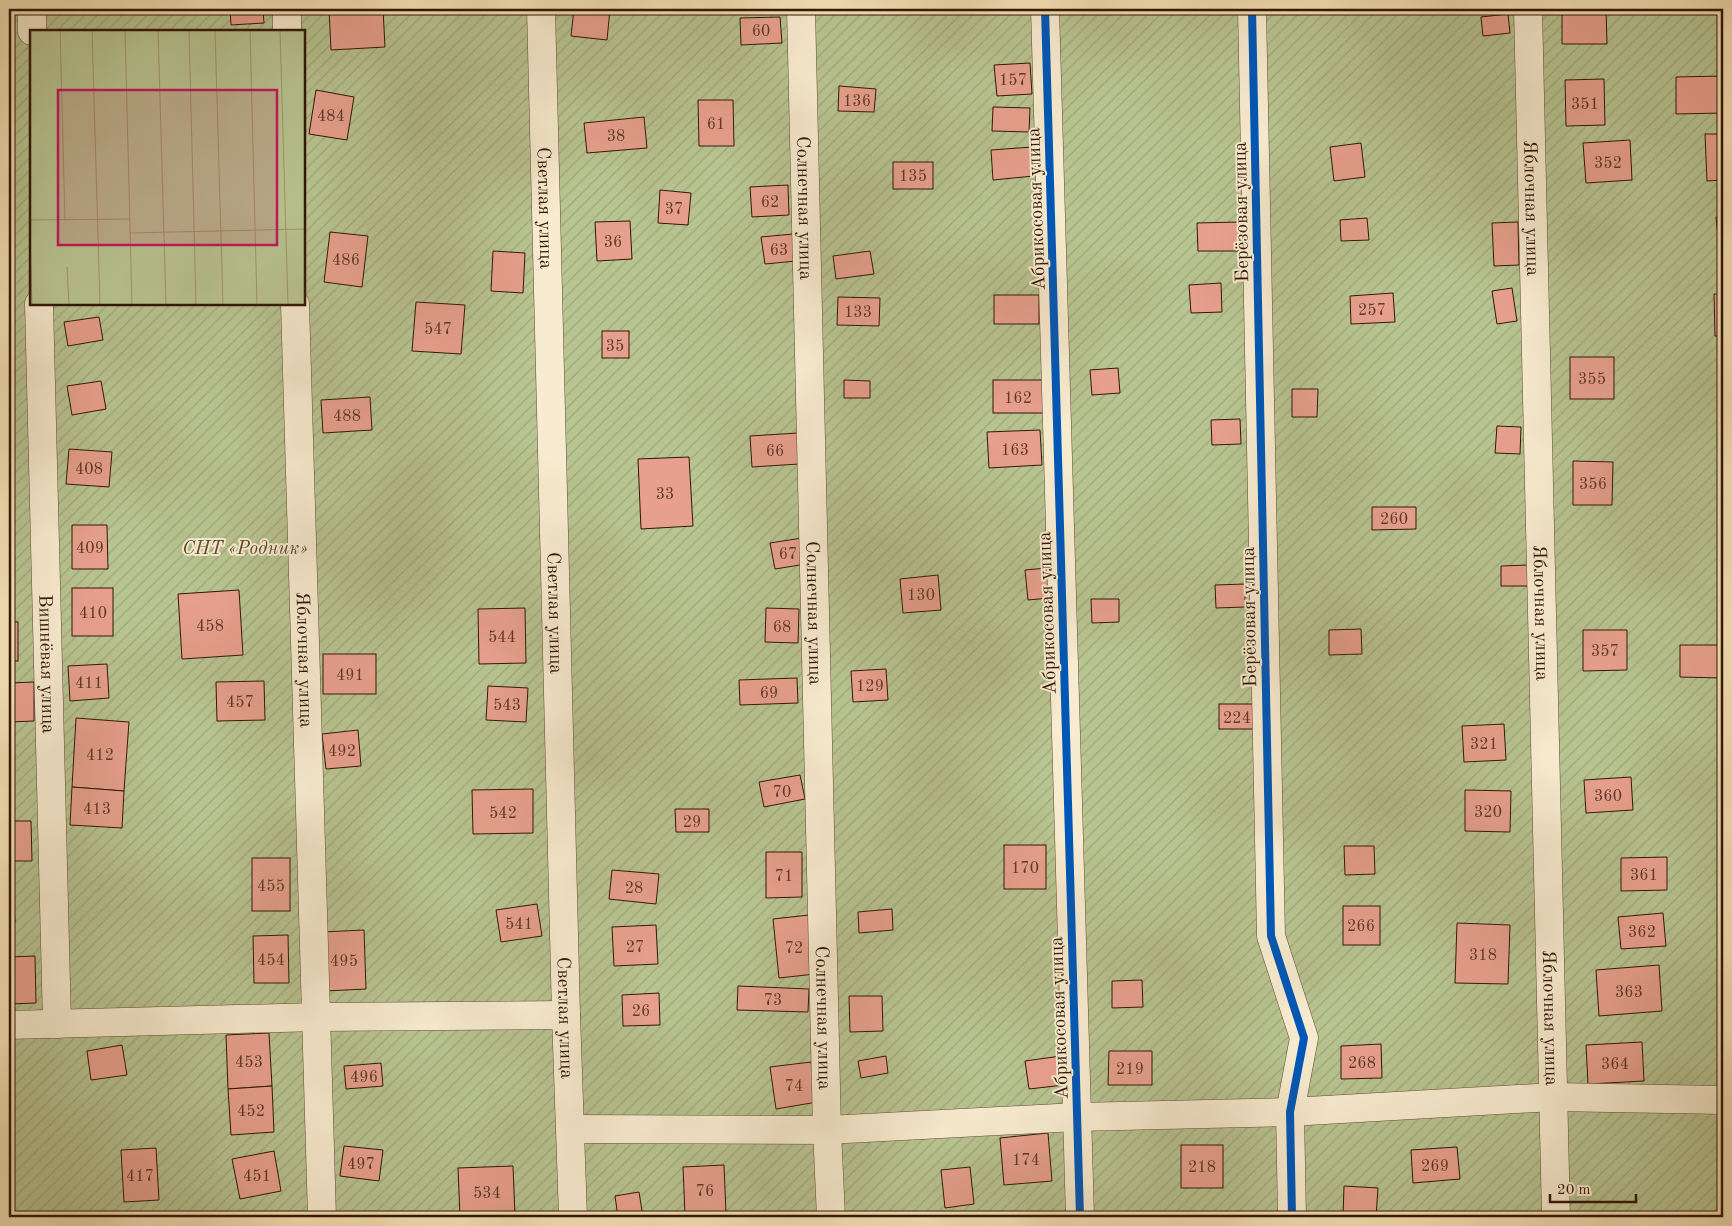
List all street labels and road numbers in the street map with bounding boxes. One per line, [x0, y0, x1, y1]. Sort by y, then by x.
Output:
street label: Абрикосовая улица [1025, 127, 1050, 291]
street label: Солнечная улица [792, 136, 814, 281]
street label: Яблочная улица [1519, 140, 1541, 277]
street label: Берёзовая улица [1232, 141, 1253, 282]
street label: Светлая улица [532, 147, 554, 270]
street label: Абрикосовая улица [1036, 531, 1061, 695]
street label: Солнечная улица [801, 541, 824, 686]
street label: Яблочная улица [1528, 545, 1551, 682]
street label: Берёзовая улица [1240, 546, 1261, 687]
street label: Светлая улица [542, 552, 565, 675]
street label: Яблочная улица [292, 592, 315, 729]
street label: Вишнёвая улица [34, 594, 57, 734]
street label: Абрикосовая улица [1048, 936, 1073, 1100]
street label: Солнечная улица [811, 946, 833, 1091]
street label: Яблочная улица [1538, 950, 1560, 1087]
street label: Светлая улица [553, 956, 575, 1080]

